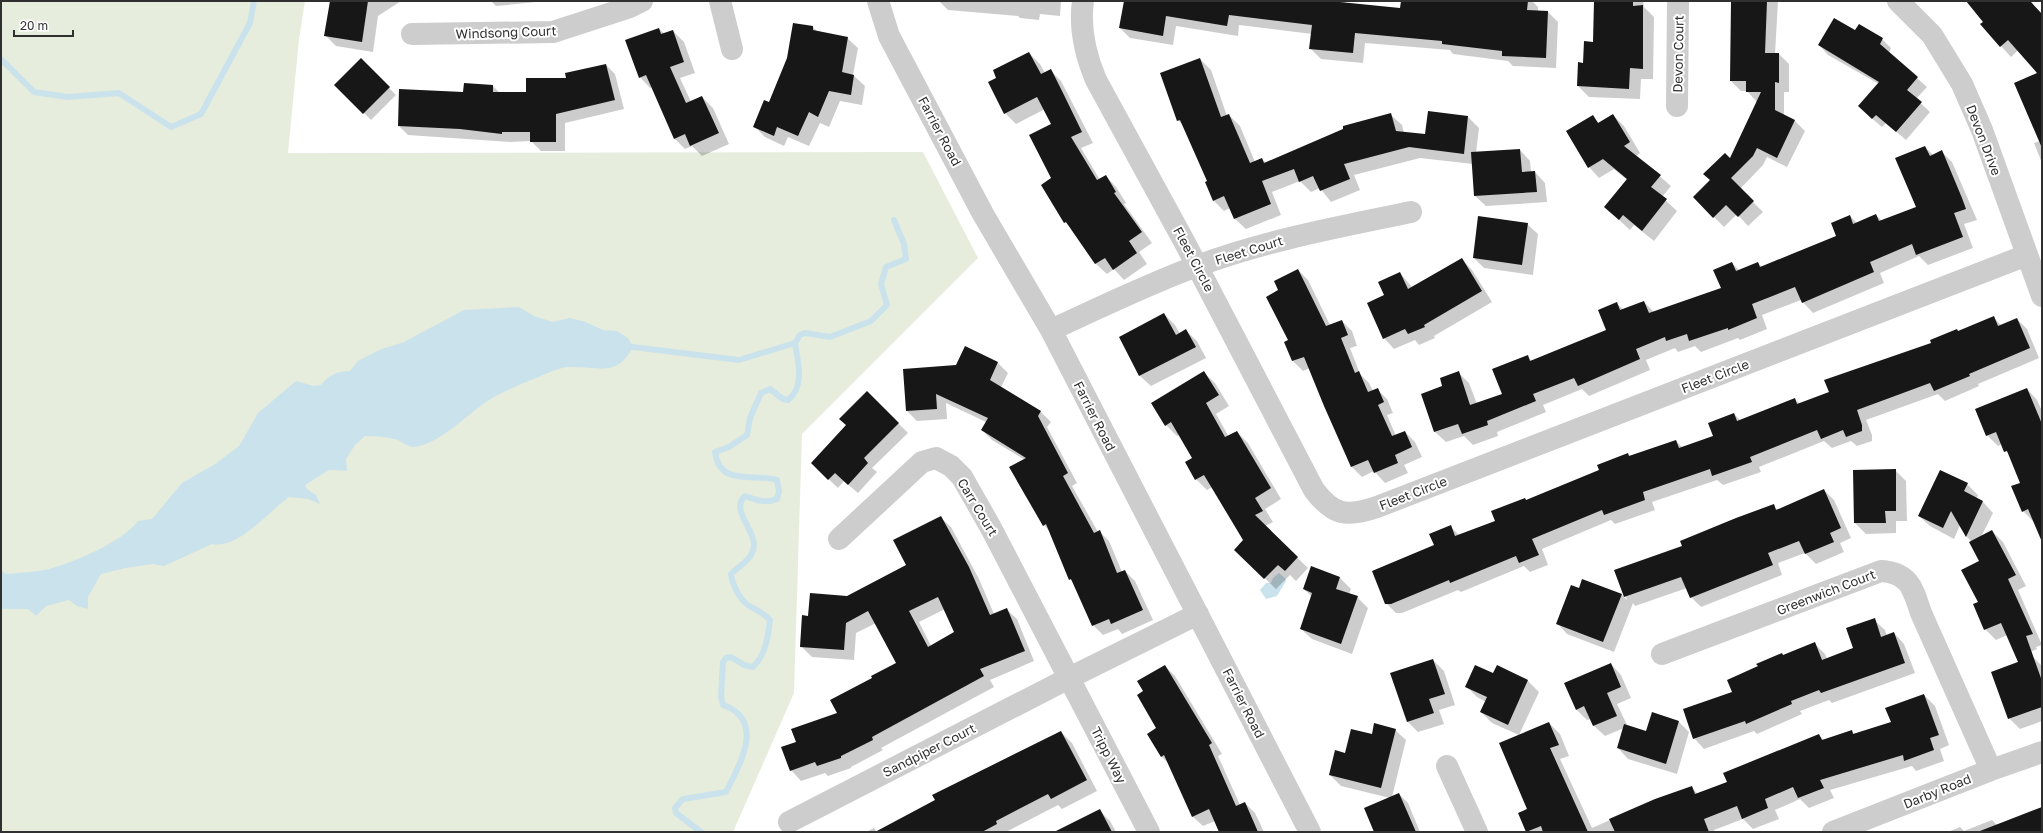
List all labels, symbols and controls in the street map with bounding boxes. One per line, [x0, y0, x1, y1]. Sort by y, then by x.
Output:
scale bar [14, 12, 73, 38]
street label: Devon Court [1669, 15, 1687, 93]
text: 20 m [20, 18, 48, 33]
street label: Windsong Court [455, 22, 557, 42]
street label: Farrier Road [915, 94, 965, 168]
street label: Devon Drive [1963, 102, 2005, 178]
street label: Fleet Circle [1170, 224, 1218, 294]
street label: Fleet Court [1213, 232, 1285, 268]
street label: Fleet Circle [1679, 356, 1751, 396]
street label: Farrier Road [1071, 378, 1119, 454]
street label: Fleet Circle [1377, 473, 1449, 513]
street label: Carr Court [955, 475, 1001, 539]
street label: Greenwich Court [1774, 566, 1878, 618]
street label: Farrier Road [1220, 665, 1268, 741]
street label: Sandpiper Court [880, 720, 978, 780]
street label: Tripp Way [1088, 724, 1130, 786]
street label: Darby Road [1901, 770, 1973, 812]

